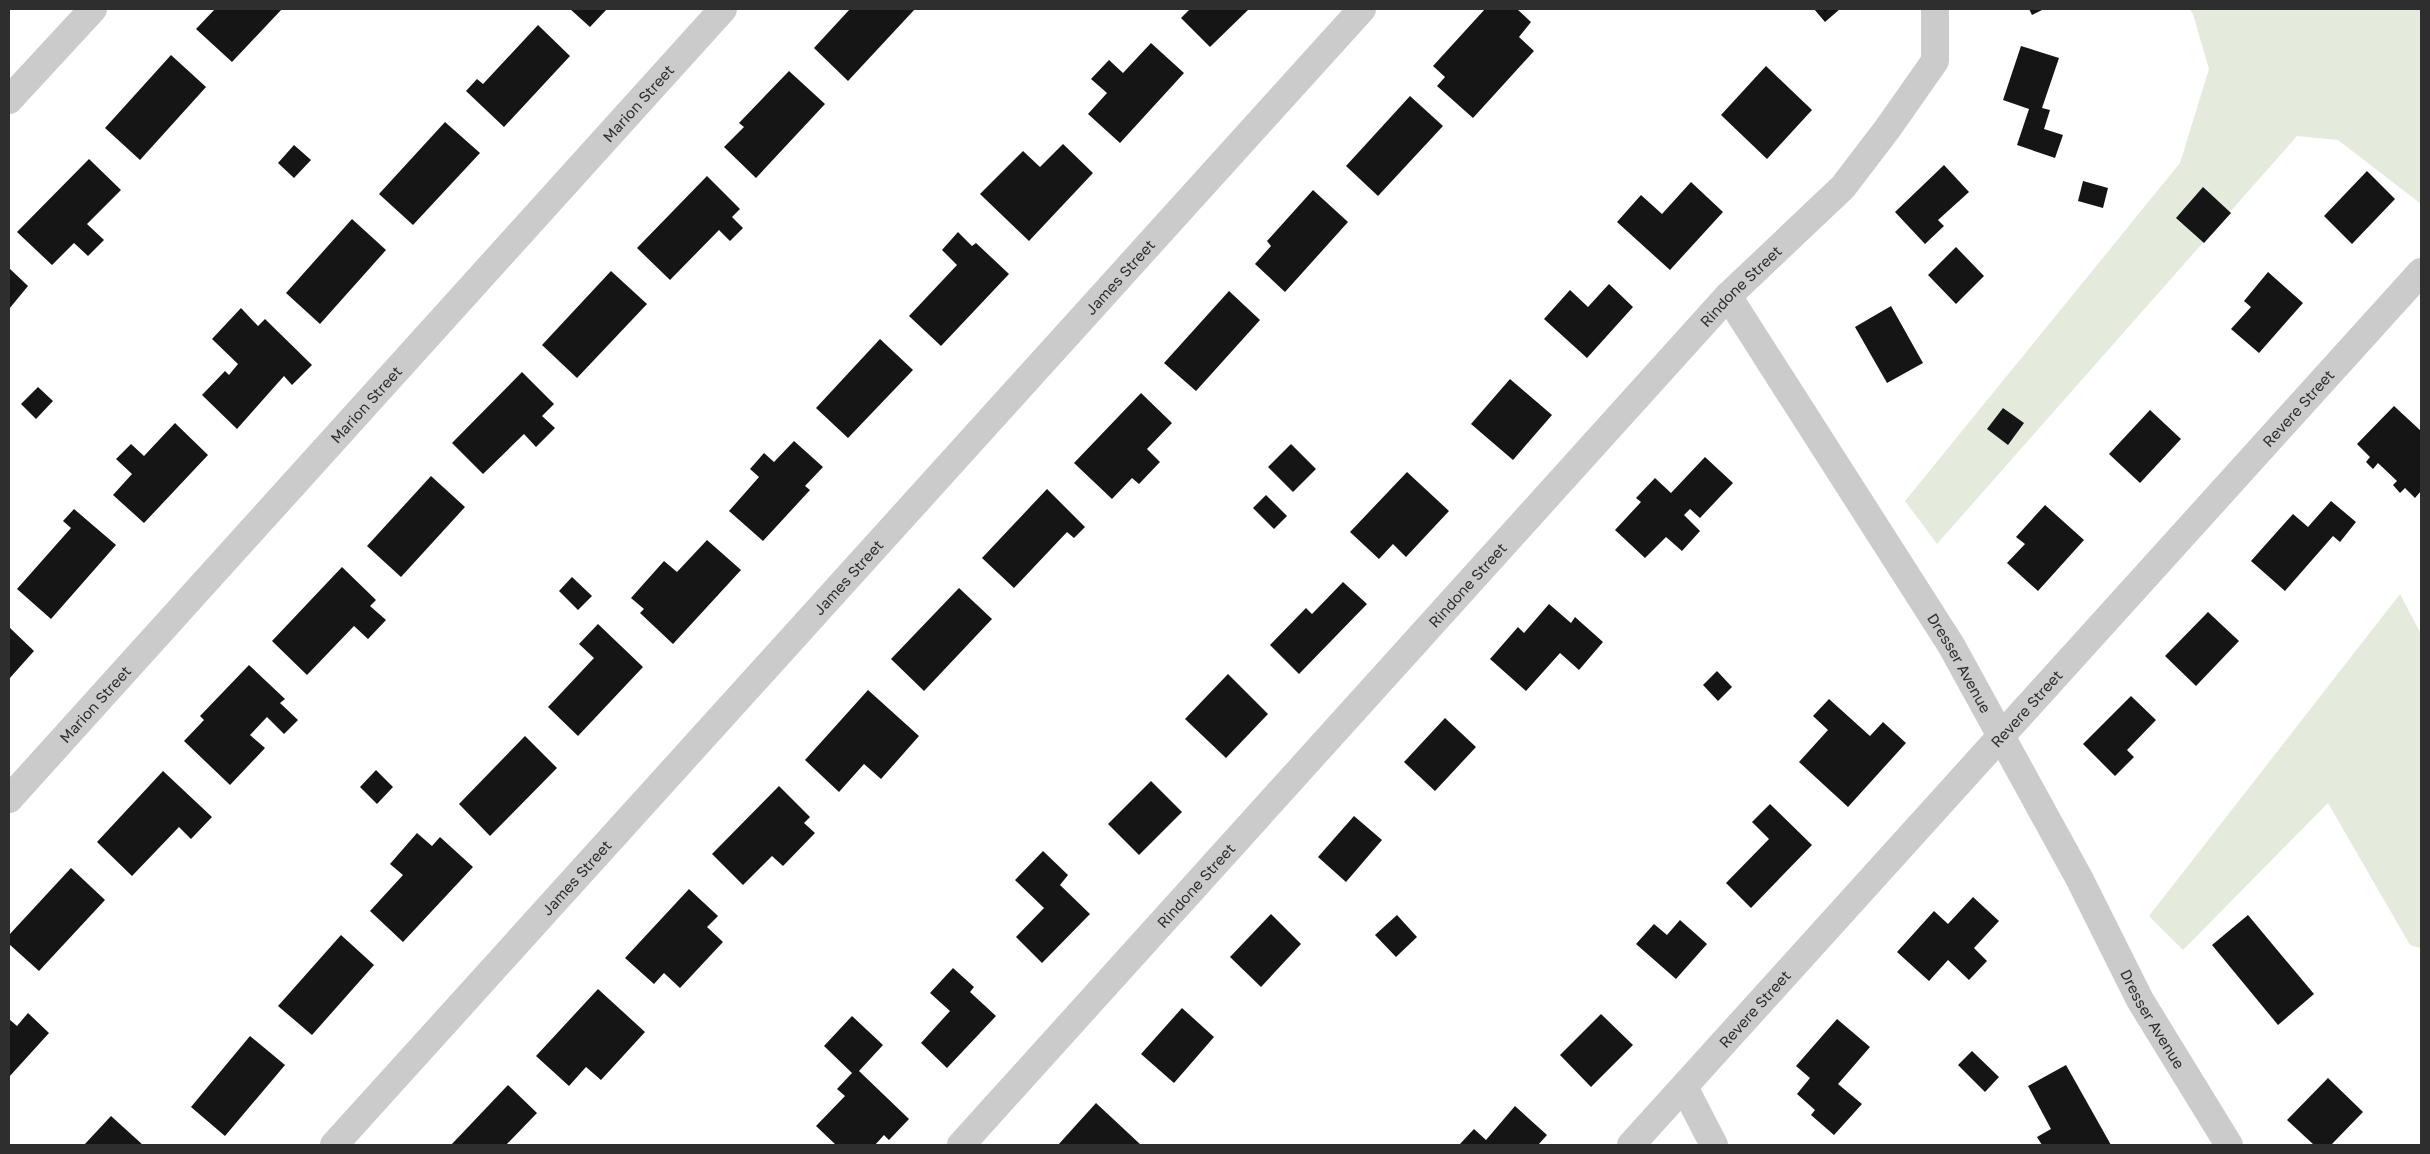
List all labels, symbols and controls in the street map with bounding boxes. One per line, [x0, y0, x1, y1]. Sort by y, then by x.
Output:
street label: Marion Street [598, 61, 677, 145]
street label: James Street [1081, 235, 1158, 318]
street label: Rindone Street [1696, 241, 1785, 330]
street label: Marion Street [326, 362, 405, 447]
street label: Revere Street [2258, 366, 2337, 450]
street label: James Street [809, 536, 887, 618]
street label: Rindone Street [1424, 539, 1510, 631]
street label: Dresser Avenue [1924, 610, 1996, 716]
street label: Marion Street [55, 662, 134, 746]
street label: Revere Street [1987, 666, 2066, 751]
street label: James Street [538, 836, 615, 919]
street label: Rindone Street [1153, 839, 1238, 931]
street label: Revere Street [1715, 966, 1794, 1051]
street label: Dresser Avenue [2117, 966, 2189, 1072]

